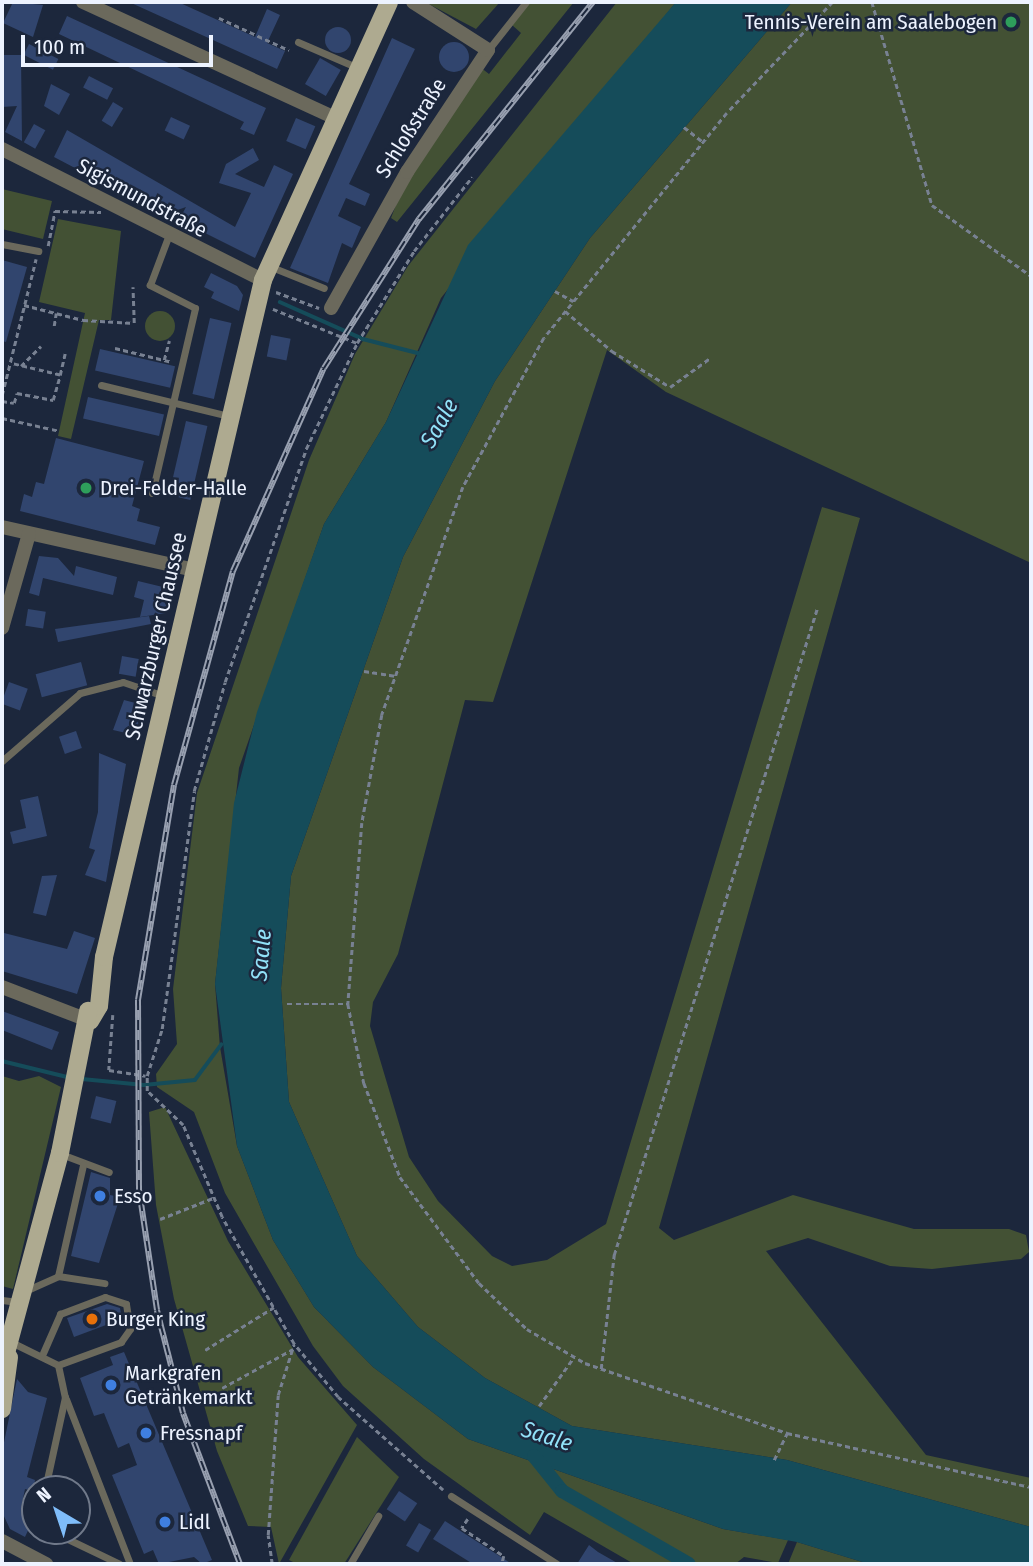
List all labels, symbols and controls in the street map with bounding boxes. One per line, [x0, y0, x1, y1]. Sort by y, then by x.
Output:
place label: Tennis-Verein am Saalebogen [745, 9, 997, 35]
marker: Tennis-Verein am Saalebogen [1003, 14, 1019, 30]
scale bar [24, 21, 217, 65]
text: 100 m [34, 34, 85, 60]
street label: Schloßstraße [370, 74, 452, 182]
street label: Sigismundstraße [73, 153, 211, 243]
water label: Saale [414, 394, 464, 452]
place label: Drei-Felder-Halle [100, 475, 247, 501]
marker: Drei-Felder-Halle [78, 480, 94, 496]
street label: Schwarzburger Chaussee [120, 530, 192, 742]
water label: Saale [245, 928, 277, 982]
place label: Esso [114, 1183, 153, 1209]
marker: Esso [92, 1188, 108, 1204]
place label: Burger King [106, 1306, 205, 1332]
marker: Burger King [84, 1311, 100, 1327]
place label: Markgrafen Getränkemarkt [125, 1360, 253, 1410]
marker: Markgrafen Getränkemarkt [103, 1377, 119, 1393]
water label: Saale [518, 1415, 576, 1457]
place label: Fressnapf [160, 1420, 242, 1446]
marker: Fressnapf [138, 1425, 154, 1441]
north arrow [21, 1475, 91, 1545]
text: N [32, 1482, 55, 1507]
place label: Lidl [179, 1509, 210, 1535]
marker: Lidl [157, 1514, 173, 1530]

